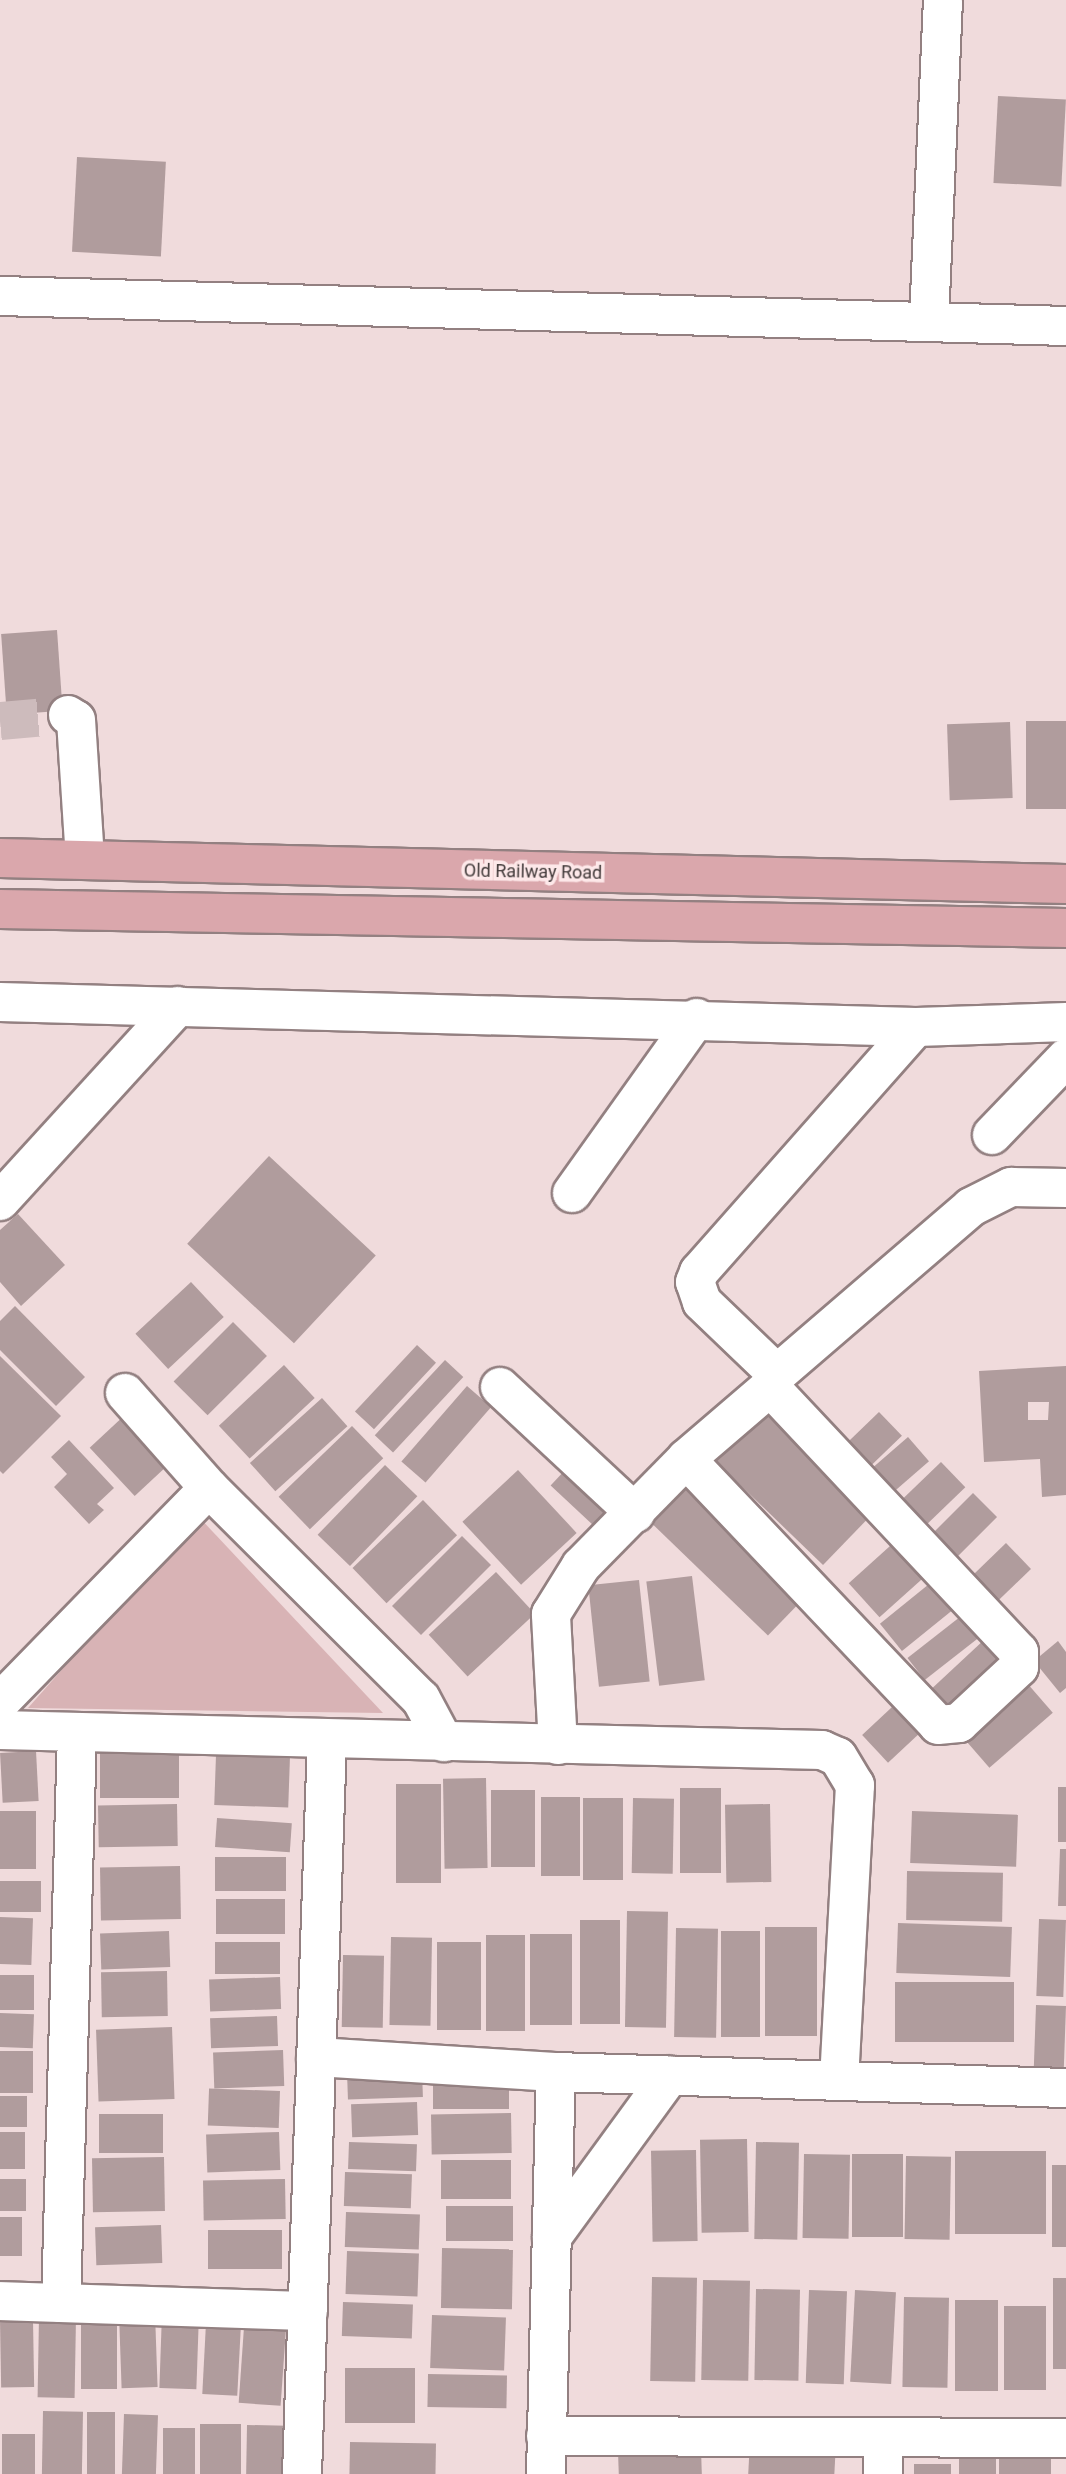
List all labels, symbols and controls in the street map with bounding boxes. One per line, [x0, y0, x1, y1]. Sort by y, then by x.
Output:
street label: Old Railway Road [464, 860, 602, 884]

